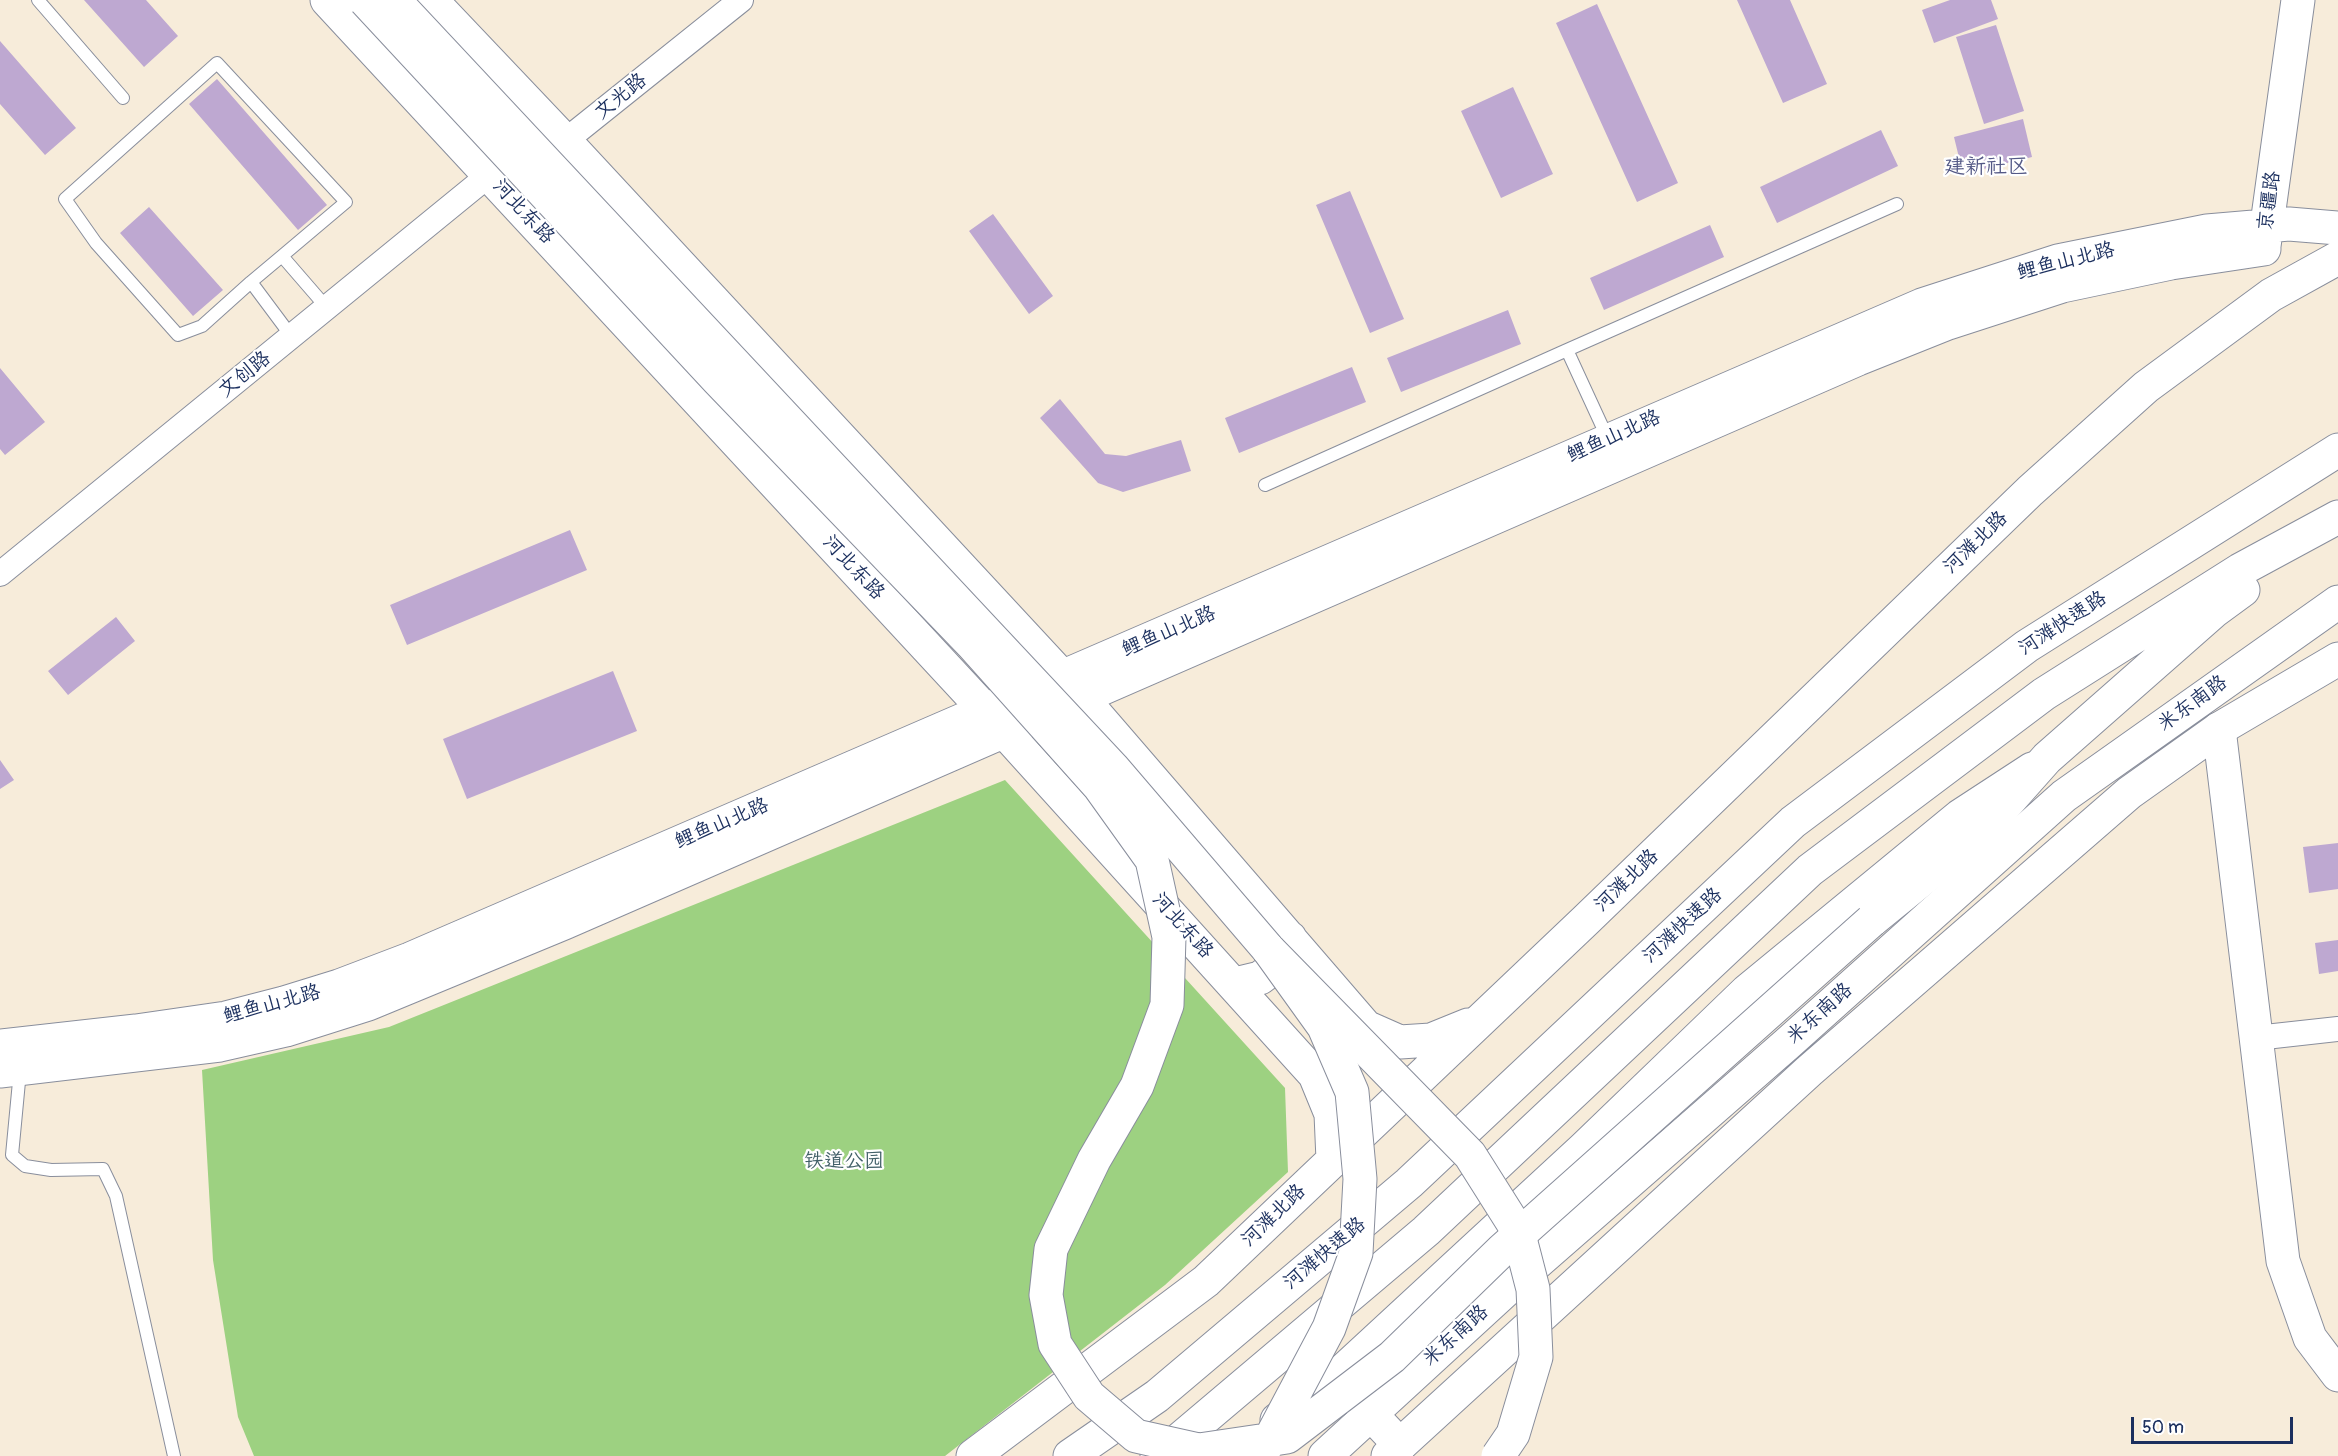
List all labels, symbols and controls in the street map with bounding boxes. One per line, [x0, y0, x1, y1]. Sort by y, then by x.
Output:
street label: 文光路 [590, 69, 652, 125]
district label: 建新社区 [1944, 155, 2028, 181]
street label: 京疆路 [2254, 170, 2286, 232]
street label: 河北东路 [487, 175, 559, 249]
street label: 鲤鱼山北路 [2015, 238, 2117, 286]
street label: 文创路 [214, 347, 276, 403]
street label: 鲤鱼山北路 [1563, 406, 1665, 468]
street label: 河滩北路 [1939, 507, 2013, 579]
street label: 河北东路 [817, 531, 889, 605]
street label: 河滩快速路 [2015, 587, 2111, 661]
street label: 鲤鱼山北路 [1118, 601, 1220, 663]
street label: 米东南路 [2154, 671, 2232, 737]
street label: 鲤鱼山北路 [671, 793, 773, 855]
street label: 河滩北路 [1590, 845, 1664, 917]
street label: 河滩快速路 [1638, 883, 1728, 969]
street label: 河北东路 [1146, 888, 1218, 964]
street label: 米东南路 [1782, 978, 1858, 1050]
street label: 鲤鱼山北路 [221, 980, 323, 1030]
park label: 铁道公园 [804, 1150, 884, 1174]
street label: 河滩北路 [1237, 1180, 1311, 1252]
street label: 河滩快速路 [1279, 1213, 1371, 1295]
street label: 米东南路 [1418, 1300, 1494, 1372]
scale bar [2134, 1405, 2296, 1443]
text: 50 m [2142, 1416, 2184, 1439]

